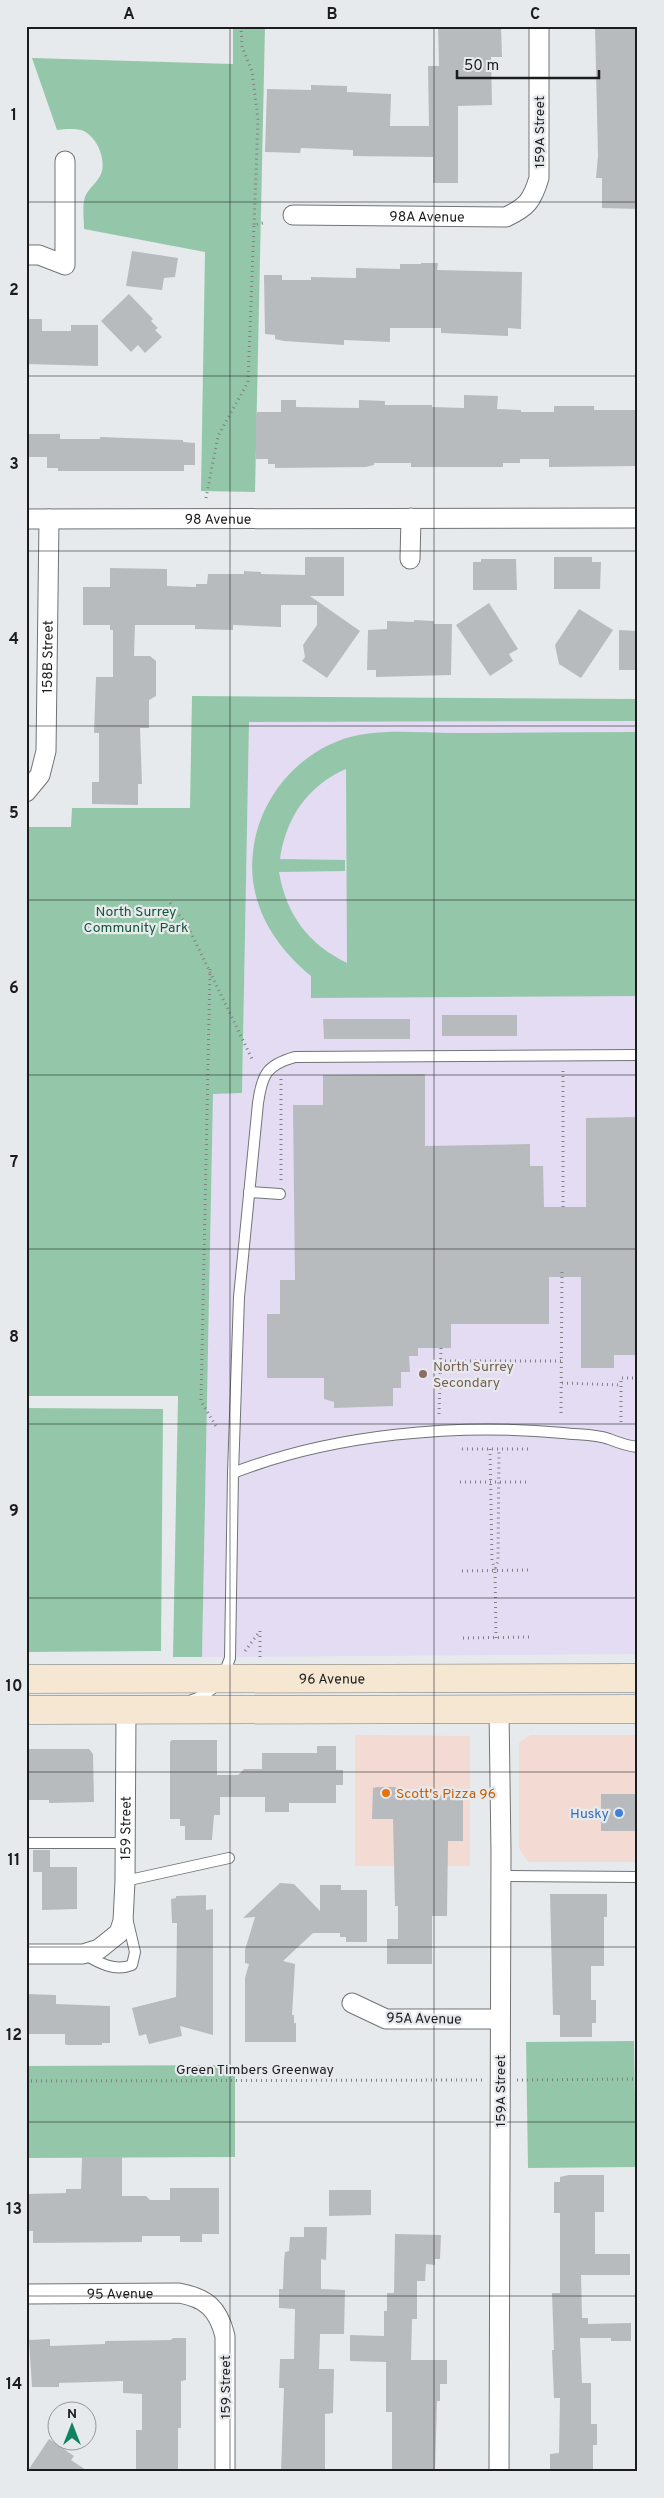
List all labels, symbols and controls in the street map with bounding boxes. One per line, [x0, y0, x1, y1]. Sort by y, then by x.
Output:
text: A [123, 5, 135, 25]
text: B [326, 5, 338, 25]
text: C [530, 5, 540, 25]
scale bar [457, 48, 599, 80]
text: 50 m [464, 57, 499, 76]
street label: 159A Street [532, 96, 549, 168]
text: 1 [11, 106, 17, 126]
street label: 98A Avenue [389, 209, 465, 227]
text: 2 [9, 281, 19, 301]
text: 3 [9, 455, 19, 475]
street label: 98 Avenue [185, 512, 251, 529]
street label: 158B Street [40, 620, 58, 694]
text: 4 [9, 630, 19, 650]
text: 5 [9, 804, 19, 824]
park label: North Surrey Community Park [84, 904, 188, 937]
text: 6 [9, 979, 19, 999]
text: 7 [10, 1153, 18, 1173]
text: 8 [9, 1328, 19, 1348]
place label: North Surrey Secondary [433, 1359, 514, 1392]
marker: North Surrey Secondary [417, 1368, 429, 1380]
text: 9 [9, 1502, 19, 1522]
street label: 96 Avenue [299, 1671, 365, 1689]
text: 10 [6, 1677, 22, 1697]
place label: Scott's Pizza 96 [396, 1786, 496, 1803]
marker: Scott's Pizza 96 [380, 1787, 392, 1799]
street label: 159 Street [118, 1796, 135, 1860]
place label: Husky [570, 1806, 609, 1823]
marker: Husky [613, 1807, 625, 1819]
text: 11 [8, 1851, 20, 1871]
street label: 95A Avenue [386, 2010, 462, 2029]
text: 12 [6, 2026, 22, 2046]
street label: 159A Street [493, 2055, 510, 2127]
street label: Green Timbers Greenway [176, 2062, 334, 2079]
text: 13 [6, 2200, 22, 2220]
street label: 95 Avenue [87, 2286, 153, 2304]
street label: 159 Street [218, 2355, 235, 2419]
text: 14 [6, 2375, 22, 2395]
north arrow [48, 2400, 98, 2450]
text: N [67, 2406, 77, 2423]

